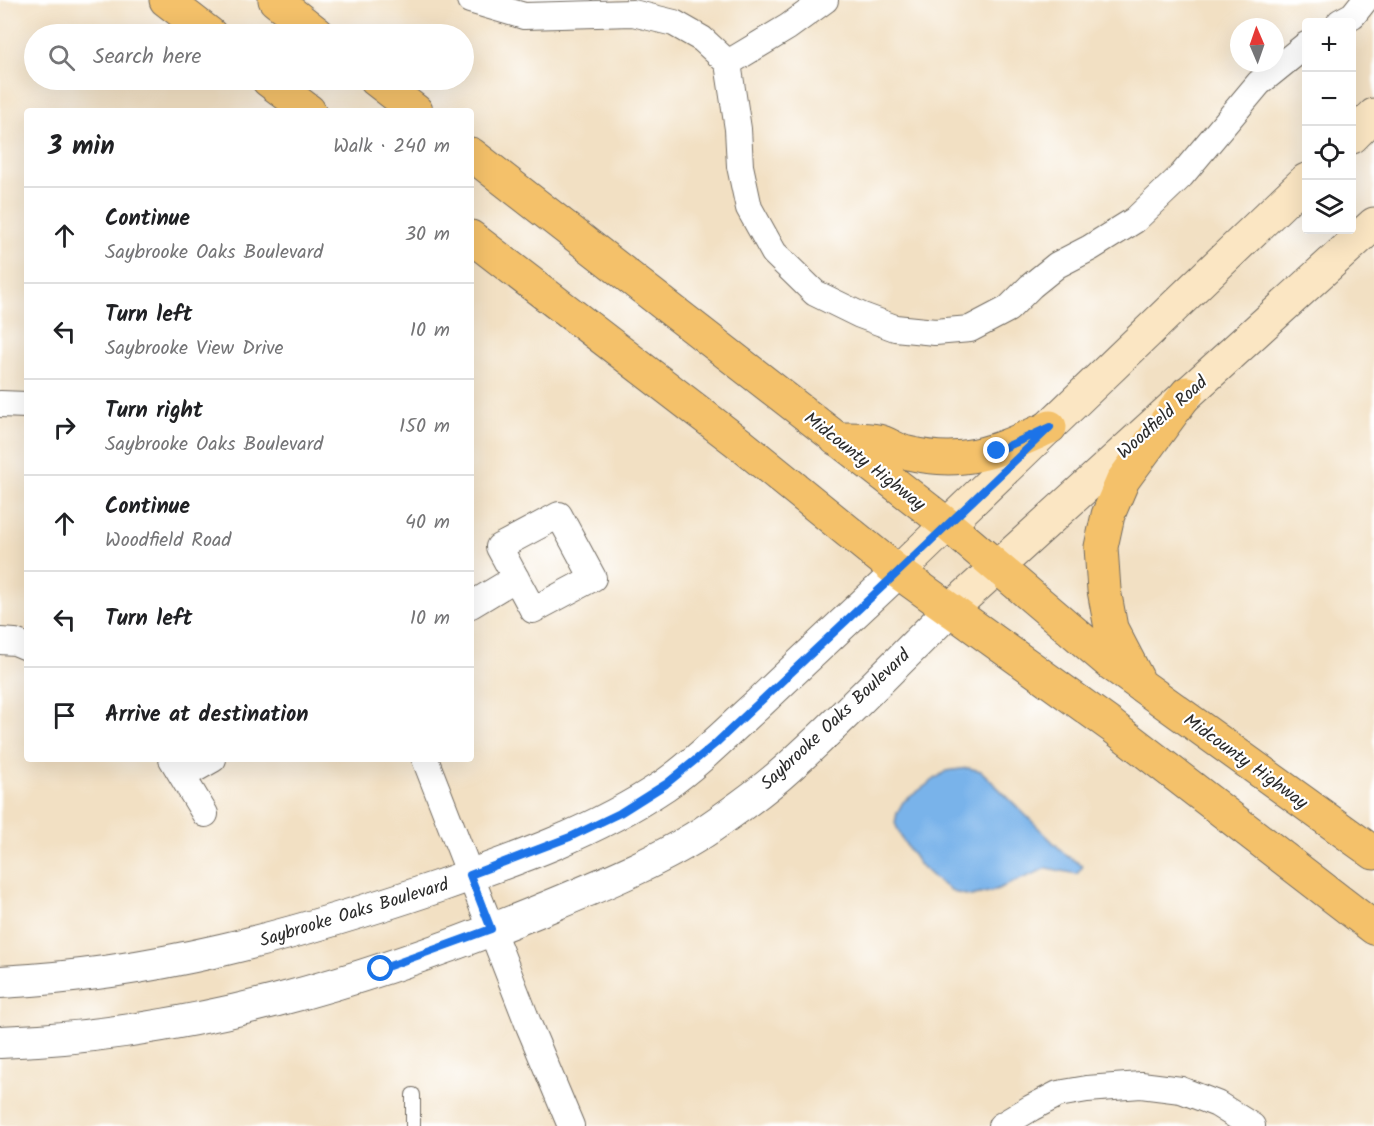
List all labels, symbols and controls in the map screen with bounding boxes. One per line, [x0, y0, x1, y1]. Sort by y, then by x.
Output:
north arrow [1230, 18, 1284, 72]
map controls [1302, 18, 1356, 234]
button: + [1302, 18, 1356, 72]
search box [24, 24, 474, 90]
text: Search here [93, 40, 201, 75]
icon: search [45, 41, 78, 74]
button: − [1302, 72, 1356, 126]
text: 3 min [48, 126, 115, 168]
button: locate [1302, 126, 1356, 180]
text: Walk · 240 m [333, 131, 450, 163]
button: layers [1302, 180, 1356, 234]
text: Continue [105, 202, 190, 237]
icon: ahead [48, 219, 81, 252]
text: 30 m [405, 219, 450, 251]
text: Saybrooke Oaks Boulevard [105, 237, 323, 269]
text: Turn left [105, 298, 192, 333]
icon: left [48, 315, 81, 348]
text: 10 m [410, 315, 450, 347]
text: Saybrooke View Drive [105, 333, 284, 365]
street label: Woodfield Road [1111, 369, 1216, 467]
text: Turn right [105, 394, 203, 429]
street label: Midcounty Highway [797, 405, 932, 520]
icon: right [48, 411, 81, 444]
text: 150 m [399, 411, 450, 443]
text: Saybrooke Oaks Boulevard [105, 429, 323, 461]
route end [983, 437, 1009, 463]
text: Continue [105, 490, 190, 525]
icon: ahead [48, 507, 81, 540]
text: 40 m [405, 507, 450, 539]
text: Woodfield Road [105, 525, 231, 557]
text: Turn left [105, 602, 192, 637]
icon: left [48, 603, 81, 636]
text: 10 m [410, 603, 450, 635]
street label: Saybrooke Oaks Boulevard [754, 642, 919, 798]
text: Arrive at destination [105, 698, 308, 733]
icon: arrive [48, 699, 81, 732]
street label: Midcounty Highway [1177, 707, 1314, 818]
street label: Saybrooke Oaks Boulevard [256, 871, 454, 956]
route start [367, 955, 393, 981]

